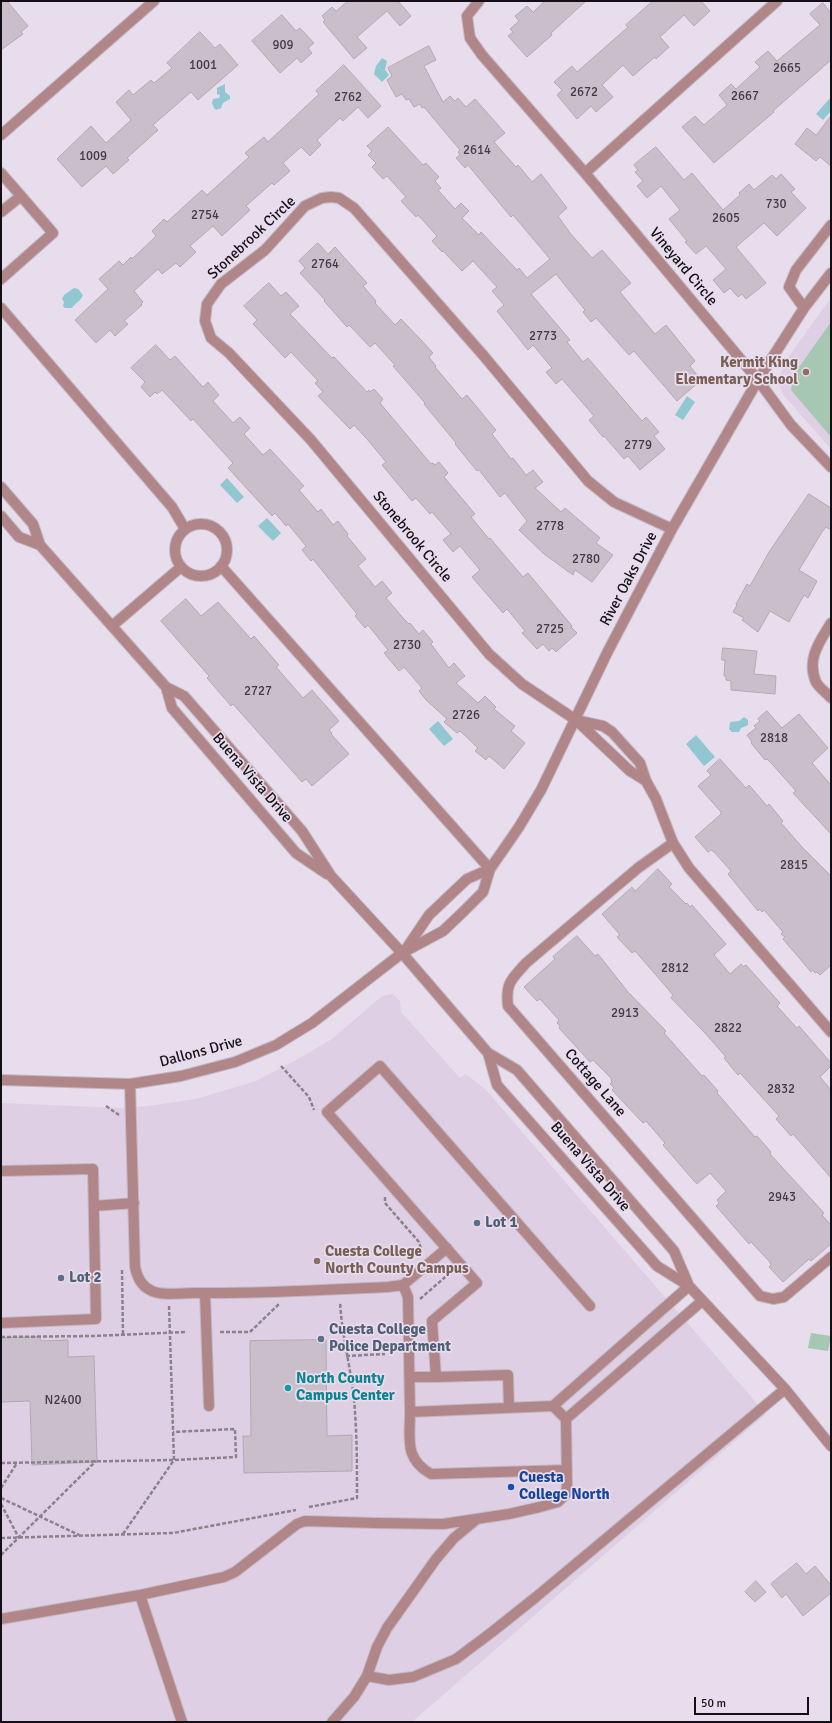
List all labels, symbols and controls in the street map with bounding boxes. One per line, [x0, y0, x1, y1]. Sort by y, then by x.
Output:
house number: 909 [272, 38, 294, 54]
house number: 1001 [189, 58, 217, 74]
house number: 2665 [773, 61, 801, 77]
house number: 2672 [570, 85, 598, 101]
house number: 2667 [731, 89, 759, 105]
house number: 2762 [334, 90, 362, 106]
house number: 2614 [463, 143, 491, 159]
house number: 1009 [79, 149, 107, 165]
street label: Stonebrook Circle [204, 193, 300, 283]
house number: 730 [765, 197, 787, 213]
house number: 2754 [191, 208, 219, 224]
house number: 2605 [712, 211, 740, 227]
street label: Vineyard Circle [645, 224, 721, 310]
house number: 2764 [311, 257, 339, 273]
house number: 2773 [529, 329, 557, 345]
place label: Kermit King Elementary School [675, 354, 798, 389]
marker: Kermit King Elementary School [801, 367, 811, 377]
house number: 2779 [624, 438, 652, 454]
street label: Stonebrook Circle [369, 488, 455, 586]
house number: 2778 [536, 519, 564, 535]
street label: River Oaks Drive [597, 529, 661, 629]
house number: 2780 [572, 552, 600, 568]
house number: 2725 [536, 622, 564, 638]
house number: 2730 [393, 638, 421, 654]
house number: 2727 [244, 684, 272, 700]
house number: 2726 [452, 708, 480, 724]
street label: Buena Vista Drive [208, 730, 296, 826]
house number: 2818 [760, 731, 788, 747]
house number: 2815 [780, 858, 808, 874]
house number: 2812 [661, 961, 689, 977]
house number: 2913 [611, 1006, 639, 1022]
house number: 2822 [714, 1021, 742, 1037]
street label: Dallons Drive [158, 1032, 244, 1072]
street label: Cottage Lane [561, 1045, 629, 1121]
house number: 2832 [767, 1082, 795, 1098]
street label: Buena Vista Drive [546, 1119, 634, 1215]
house number: 2943 [768, 1190, 796, 1206]
place label: Lot 1 [485, 1214, 518, 1232]
marker: Lot 1 [472, 1218, 482, 1228]
place label: Cuesta College North County Campus [325, 1243, 469, 1278]
marker: Cuesta College North County Campus [312, 1256, 322, 1266]
place label: Lot 2 [69, 1269, 102, 1287]
marker: Lot 2 [56, 1273, 66, 1283]
place label: Cuesta College Police Department [329, 1321, 451, 1356]
marker: Cuesta College Police Department [316, 1334, 326, 1344]
place label: North County Campus Center [296, 1370, 395, 1405]
marker: North County Campus Center [283, 1383, 293, 1393]
house number: N2400 [45, 1393, 81, 1409]
place label: Cuesta College North [519, 1469, 610, 1504]
marker: Cuesta College North [506, 1482, 516, 1492]
scale bar [696, 1689, 811, 1715]
text: 50 m [701, 1696, 726, 1711]

